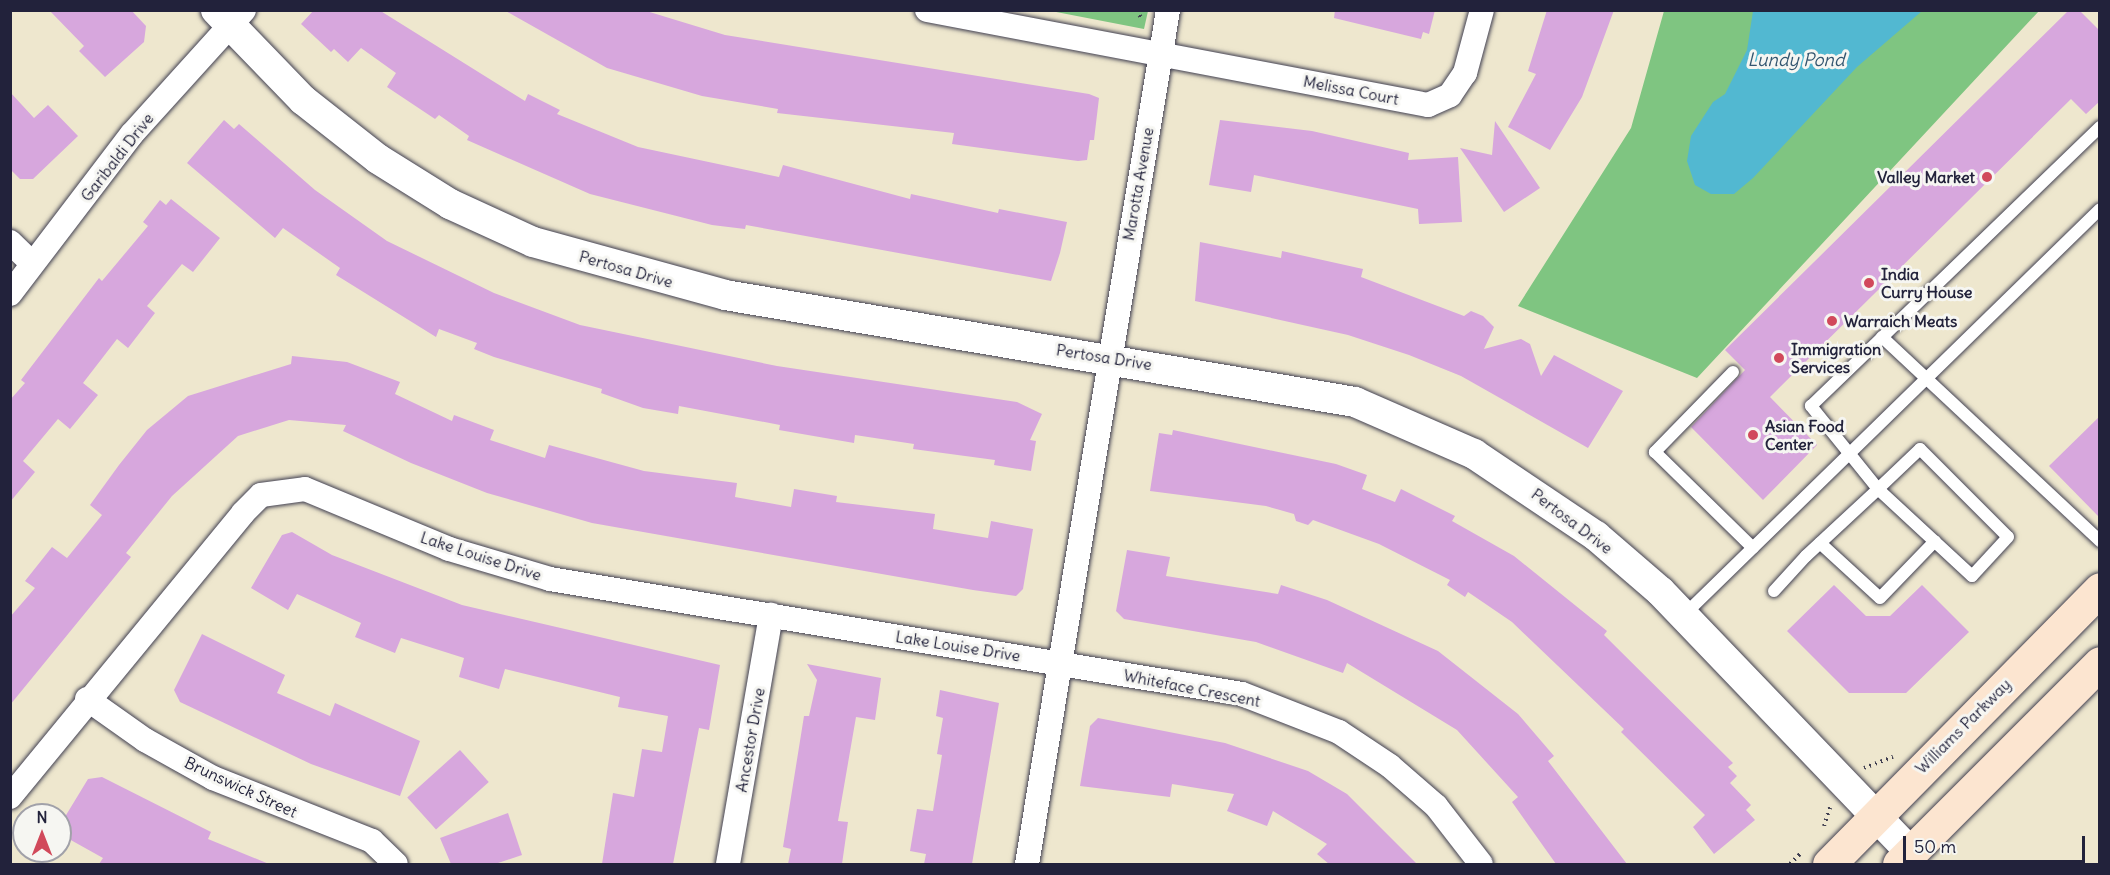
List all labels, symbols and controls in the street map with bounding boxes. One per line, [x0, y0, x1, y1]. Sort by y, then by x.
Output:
water label: Lundy Pond [1747, 49, 1845, 71]
street label: Melissa Court [1302, 71, 1400, 109]
street label: Garibaldi Drive [76, 109, 158, 205]
street label: Marotta Avenue [1119, 126, 1157, 242]
place label: Valley Market [1877, 167, 1975, 187]
marker: Valley Market [1980, 170, 1994, 184]
street label: Pertosa Drive [577, 246, 675, 292]
place label: India Curry House [1881, 264, 1972, 302]
marker: India Curry House [1862, 276, 1876, 290]
place label: Warraich Meats [1844, 311, 1957, 331]
marker: Warraich Meats [1825, 314, 1839, 328]
place label: Immigration Services [1791, 339, 1881, 377]
street label: Pertosa Drive [1055, 340, 1153, 374]
marker: Immigration Services [1772, 351, 1786, 365]
place label: Asian Food Center [1765, 416, 1844, 454]
marker: Asian Food Center [1746, 428, 1760, 442]
street label: Pertosa Drive [1528, 484, 1616, 558]
street label: Lake Louise Drive [418, 527, 544, 585]
street label: Lake Louise Drive [894, 627, 1022, 665]
street label: Whiteface Crescent [1122, 665, 1262, 711]
street label: Williams Parkway [1911, 674, 2015, 778]
street label: Ancestor Drive [731, 686, 769, 794]
street label: Brunswick Street [182, 753, 300, 821]
north arrow [12, 803, 72, 863]
text: N [36, 807, 48, 827]
scale bar [1906, 824, 2088, 862]
text: 50 m [1914, 835, 1956, 858]

